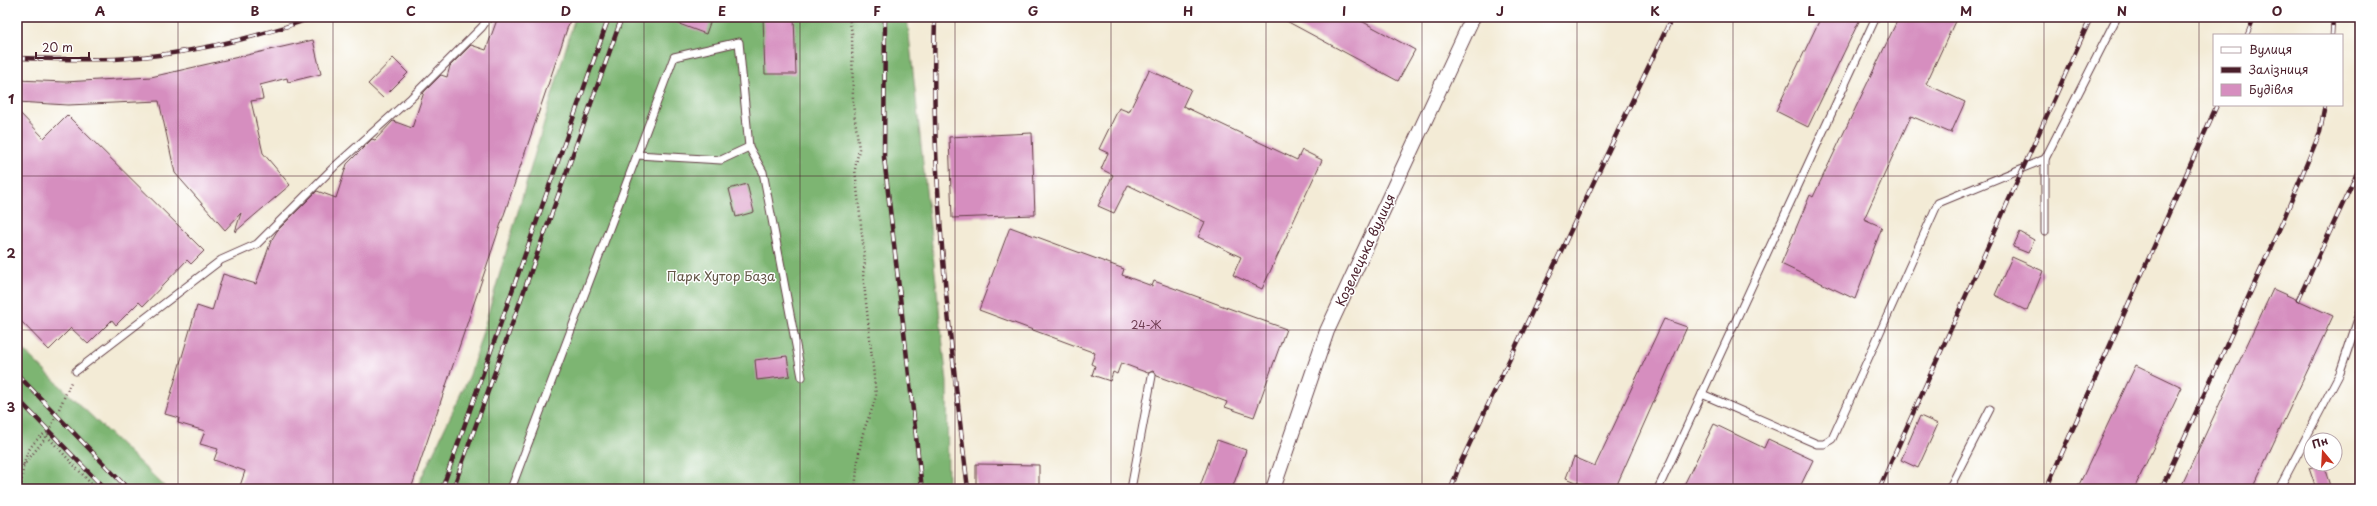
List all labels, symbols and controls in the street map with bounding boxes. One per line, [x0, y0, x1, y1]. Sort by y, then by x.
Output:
text: A [95, 1, 105, 20]
text: B [251, 1, 260, 20]
text: C [406, 1, 416, 20]
text: D [561, 1, 571, 20]
text: E [718, 1, 726, 20]
text: F [873, 1, 881, 20]
text: G [1028, 1, 1038, 20]
text: H [1183, 1, 1193, 20]
text: I [1342, 1, 1346, 20]
text: J [1496, 1, 1504, 20]
text: K [1650, 1, 1660, 20]
text: L [1807, 1, 1815, 20]
text: M [1960, 1, 1972, 20]
text: N [2117, 1, 2127, 20]
text: O [2272, 1, 2282, 20]
scale bar [36, 34, 89, 60]
legend [2213, 34, 2343, 106]
text: 20 m [42, 38, 73, 56]
text: Вулиця [2249, 40, 2292, 58]
text: Залізниця [2248, 60, 2308, 78]
text: Будівля [2249, 80, 2294, 98]
text: 1 [8, 89, 14, 108]
street label: Козелецька вулиця [1330, 190, 1399, 309]
text: 2 [6, 243, 16, 262]
park label: Парк Хутор База [667, 266, 776, 285]
house number: 24-Ж [1131, 316, 1161, 333]
text: 3 [7, 397, 16, 416]
text: Пн [2310, 431, 2330, 453]
north arrow [2303, 432, 2343, 472]

